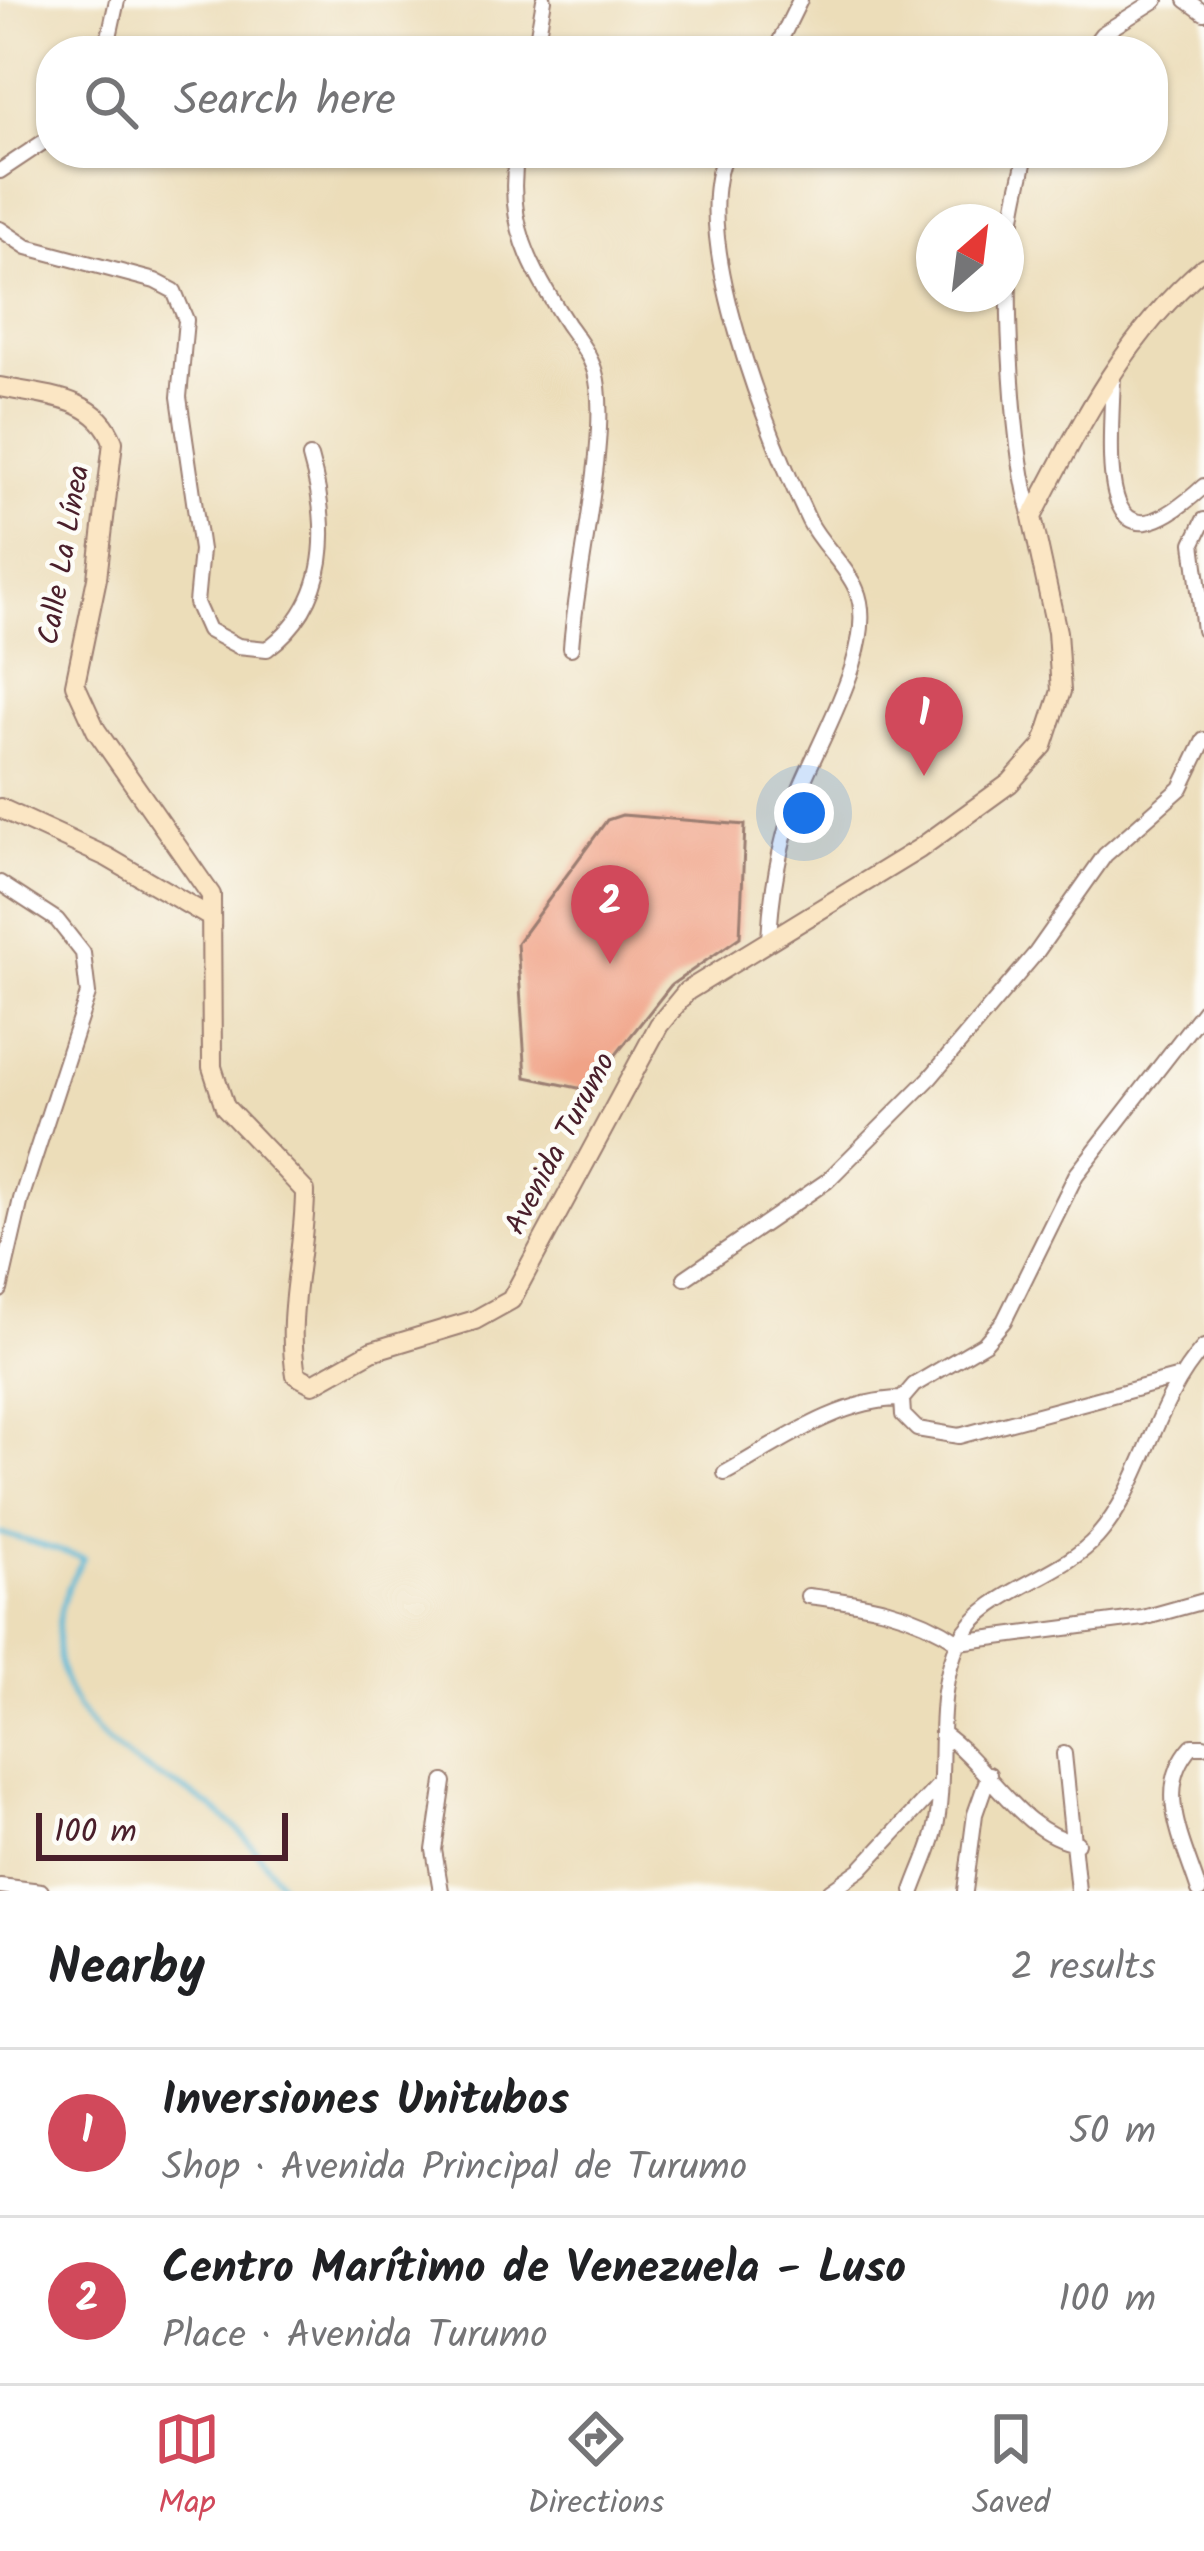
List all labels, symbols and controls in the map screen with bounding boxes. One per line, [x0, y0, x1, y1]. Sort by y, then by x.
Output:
search box [36, 36, 1168, 168]
text: Search here [174, 66, 396, 138]
icon: search [78, 69, 144, 135]
north arrow [916, 204, 1024, 312]
street label: Calle La Línea [26, 461, 104, 649]
pin: 1 [885, 677, 963, 776]
your location [774, 783, 834, 843]
pin: 2 [571, 865, 649, 964]
street label: Avenida Turumo [493, 1044, 629, 1244]
scale bar [36, 1807, 288, 1860]
text: 100 m [54, 1807, 137, 1860]
text: Nearby [48, 1929, 205, 2010]
text: 2 results [1011, 1938, 1156, 2000]
text: Inversiones Unitubos [162, 2066, 569, 2138]
text: 1 [81, 2102, 93, 2164]
text: 50 m [1069, 2102, 1156, 2164]
text: Shop · Avenida Principal de Turumo [162, 2138, 747, 2200]
text: Centro Marítimo de Venezuela - Luso [162, 2234, 906, 2306]
text: 2 [76, 2270, 98, 2332]
text: 100 m [1058, 2270, 1156, 2332]
text: Place · Avenida Turumo [162, 2306, 548, 2368]
tab: Map [154, 2406, 220, 2531]
tab: Directions [527, 2406, 664, 2531]
tab: Saved [972, 2406, 1050, 2531]

